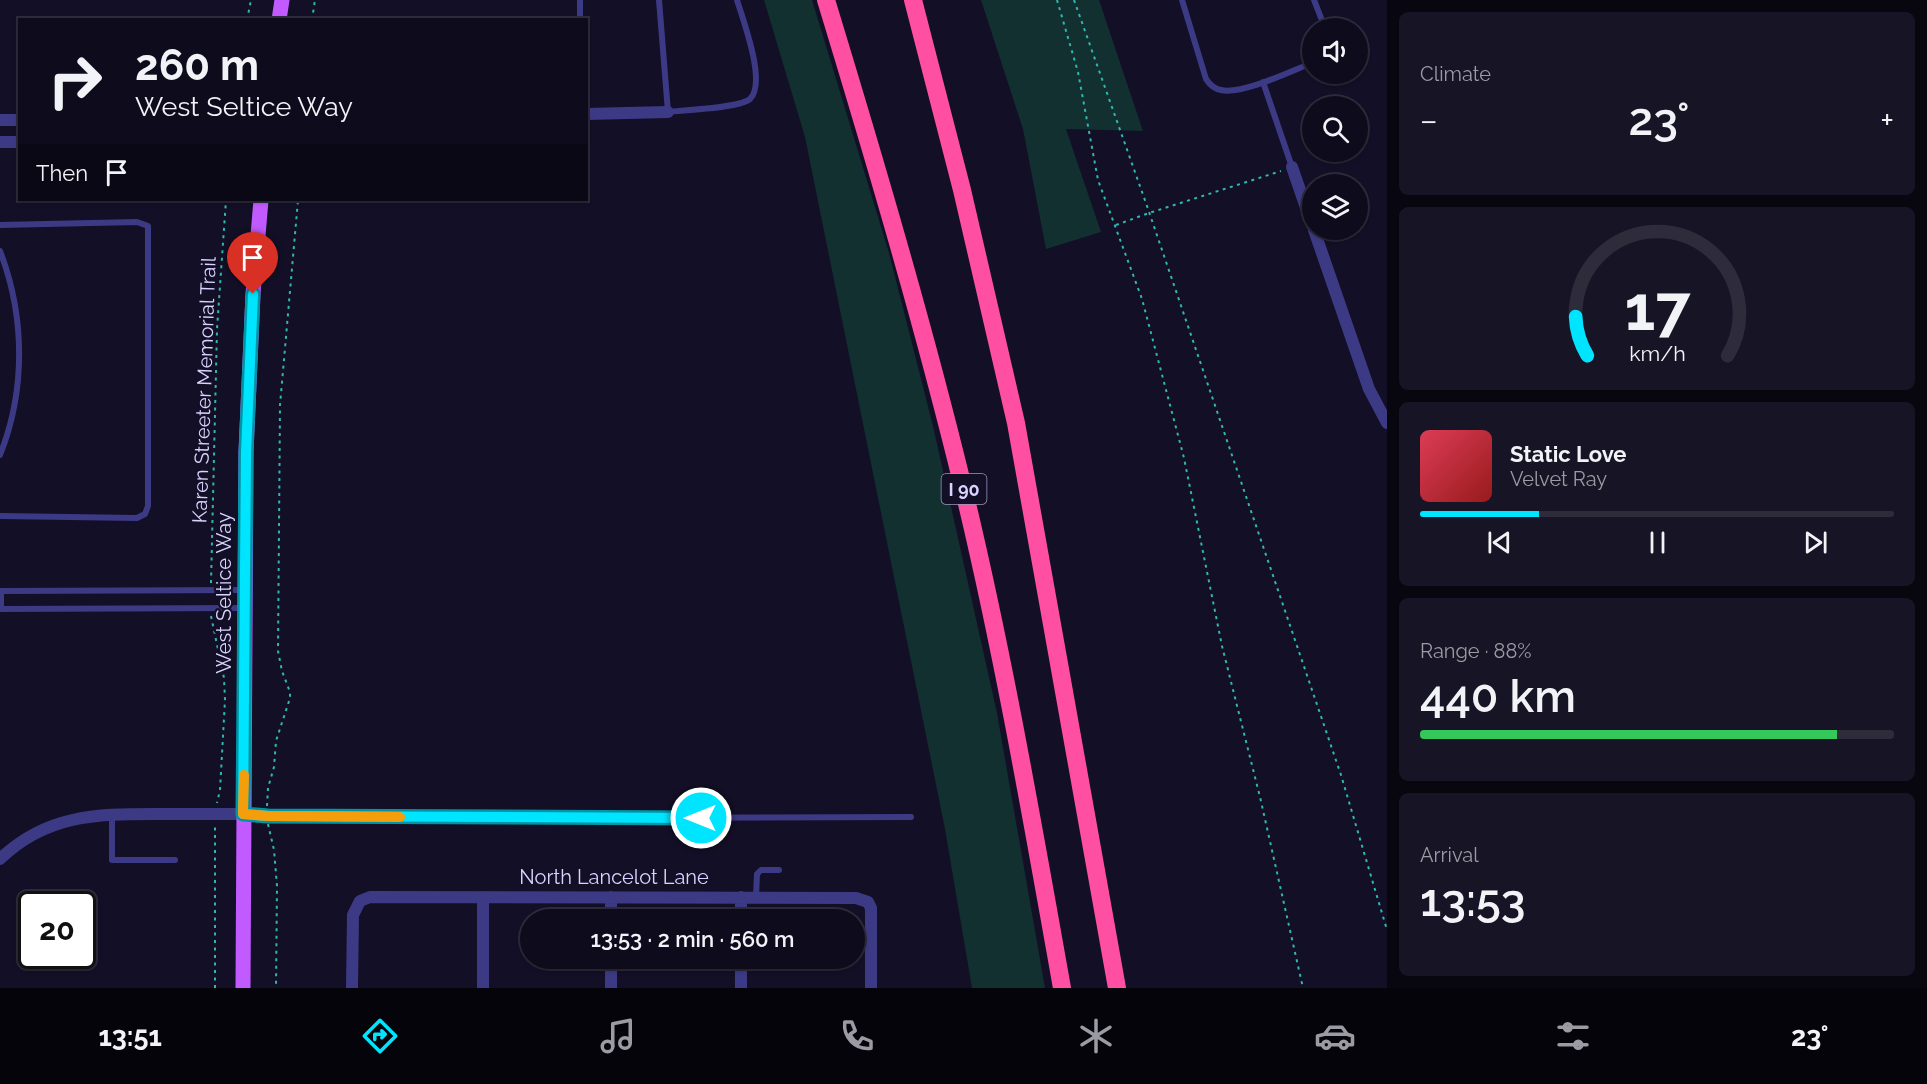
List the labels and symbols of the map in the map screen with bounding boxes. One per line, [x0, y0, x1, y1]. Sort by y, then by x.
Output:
pin [227, 232, 278, 294]
street label: Karen Streeter Memorial Trail [187, 256, 221, 524]
road number: I 90 [942, 474, 986, 504]
street label: West Seltice Way [212, 512, 236, 674]
position arrow [669, 786, 733, 850]
street label: North Lancelot Lane [519, 865, 709, 889]
speed limit sign: 20 [18, 891, 96, 969]

